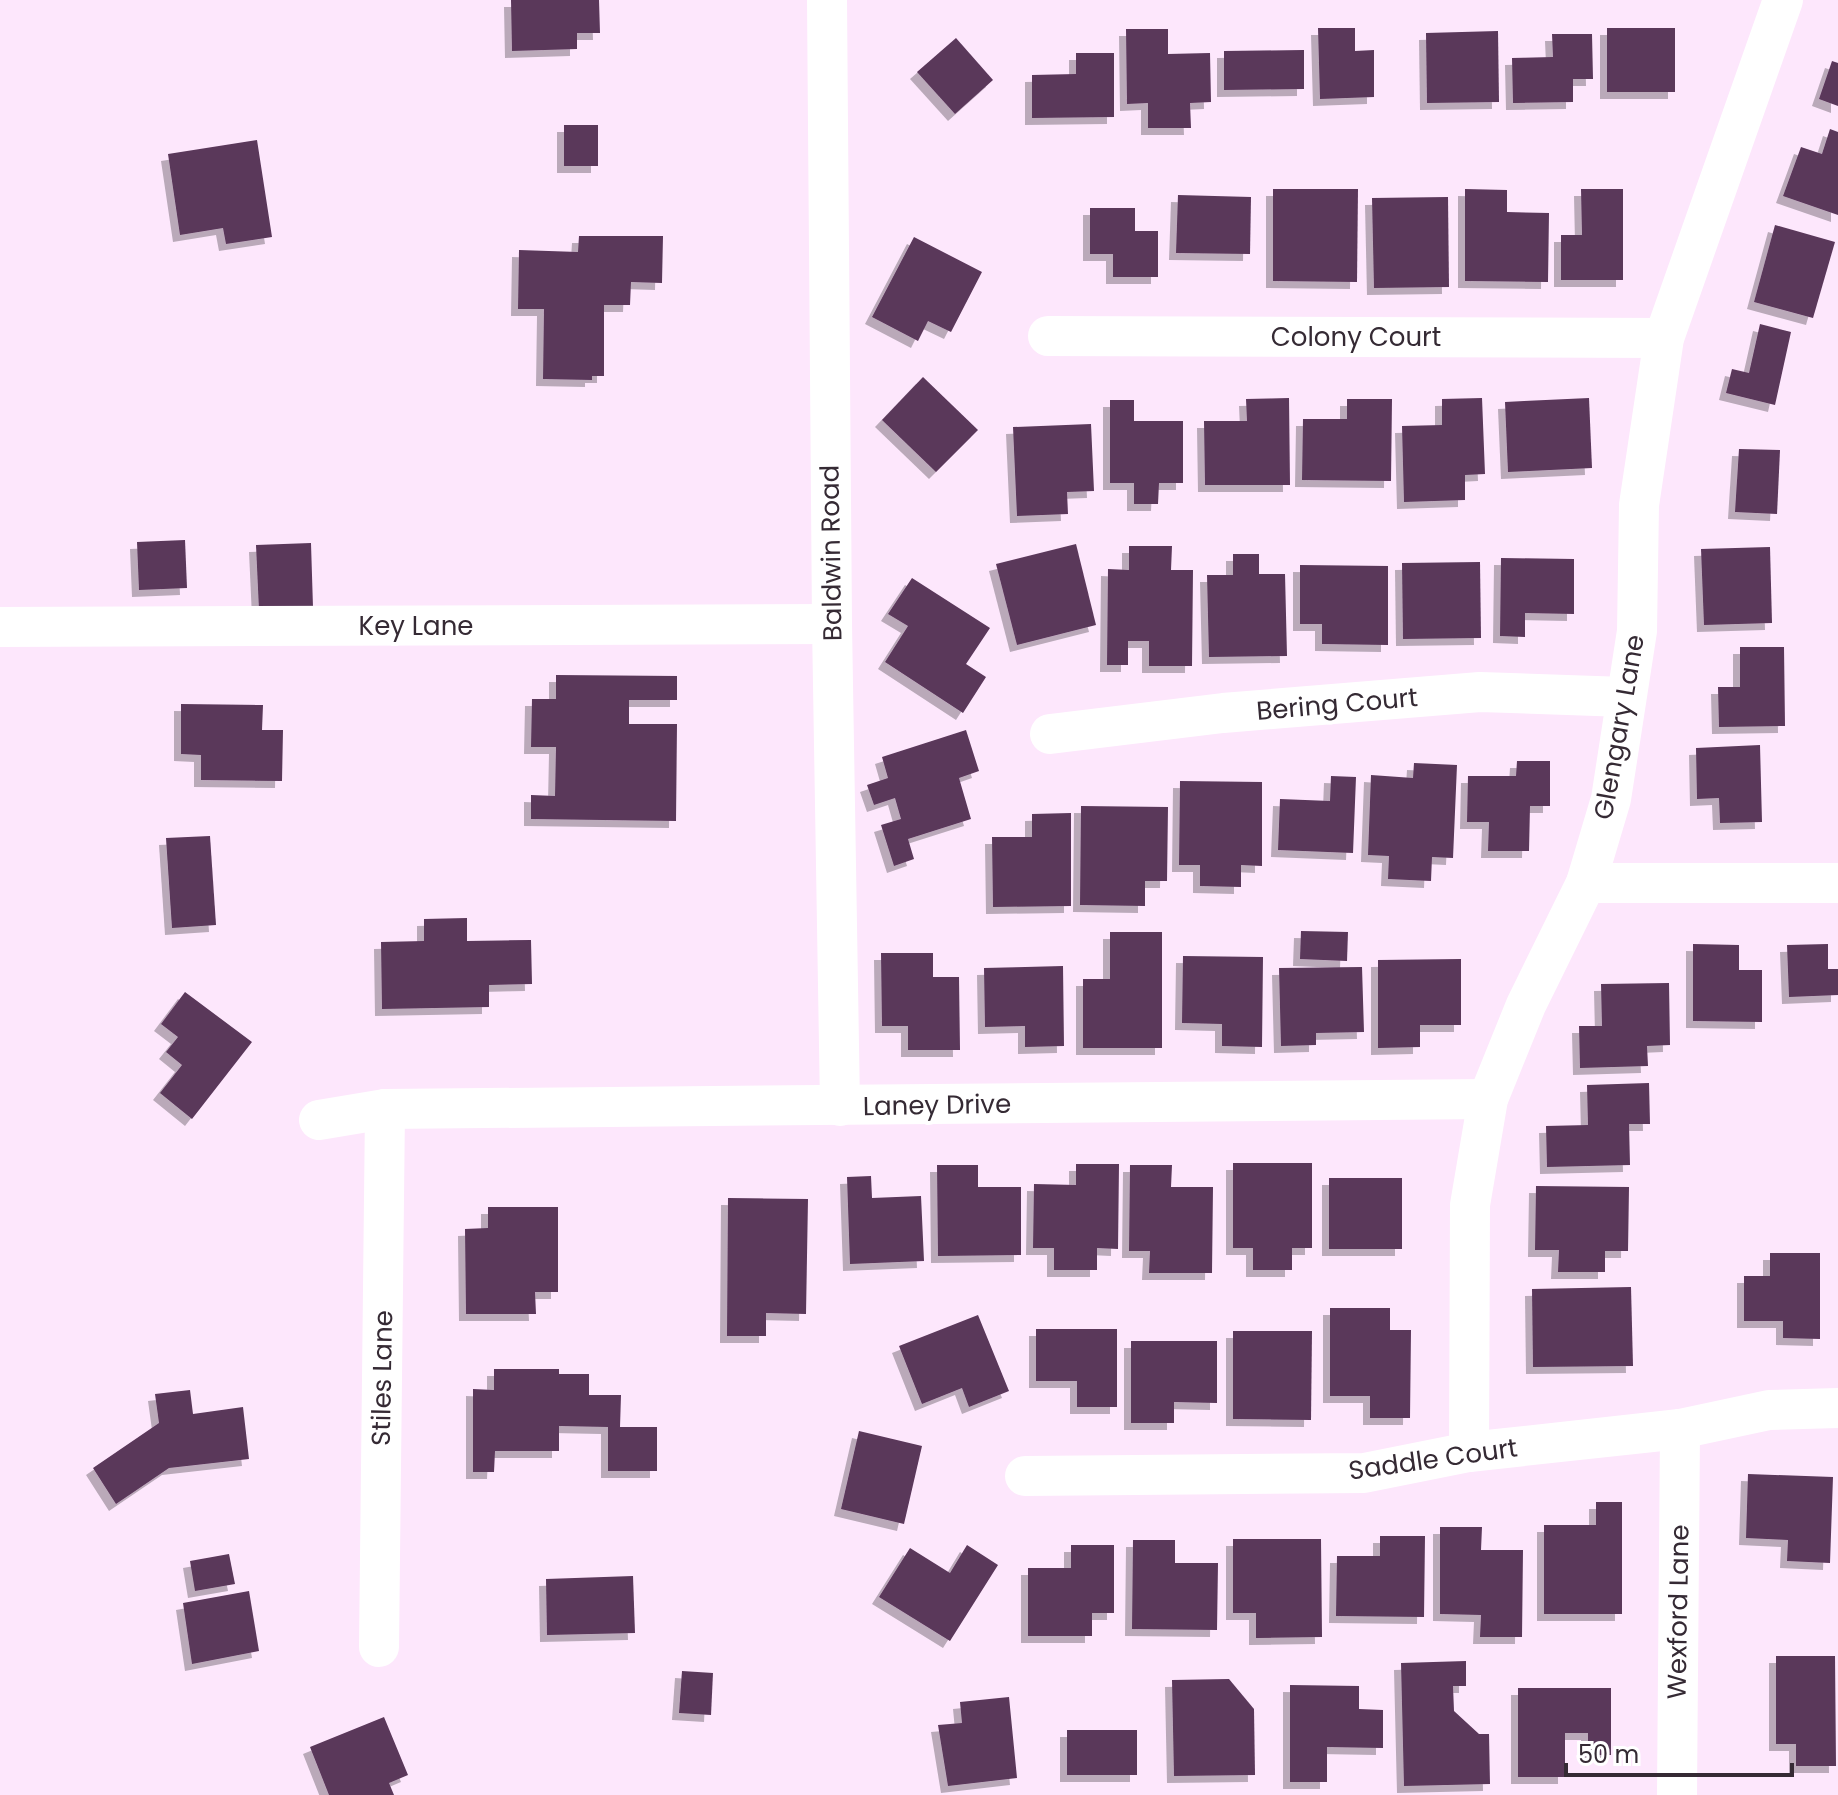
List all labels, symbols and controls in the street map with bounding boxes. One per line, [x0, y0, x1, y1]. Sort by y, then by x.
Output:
street label: Colony Court [1271, 319, 1441, 355]
street label: Baldwin Road [811, 465, 851, 641]
street label: Key Lane [359, 608, 473, 644]
street label: Glengary Lane [1585, 632, 1653, 822]
street label: Bering Court [1255, 679, 1419, 729]
street label: Laney Drive [863, 1086, 1011, 1124]
street label: Stiles Lane [363, 1310, 401, 1446]
street label: Saddle Court [1346, 1429, 1520, 1489]
street label: Wexford Lane [1658, 1524, 1698, 1700]
scale bar [1566, 1727, 1792, 1777]
text: 50 m [1578, 1738, 1639, 1771]

